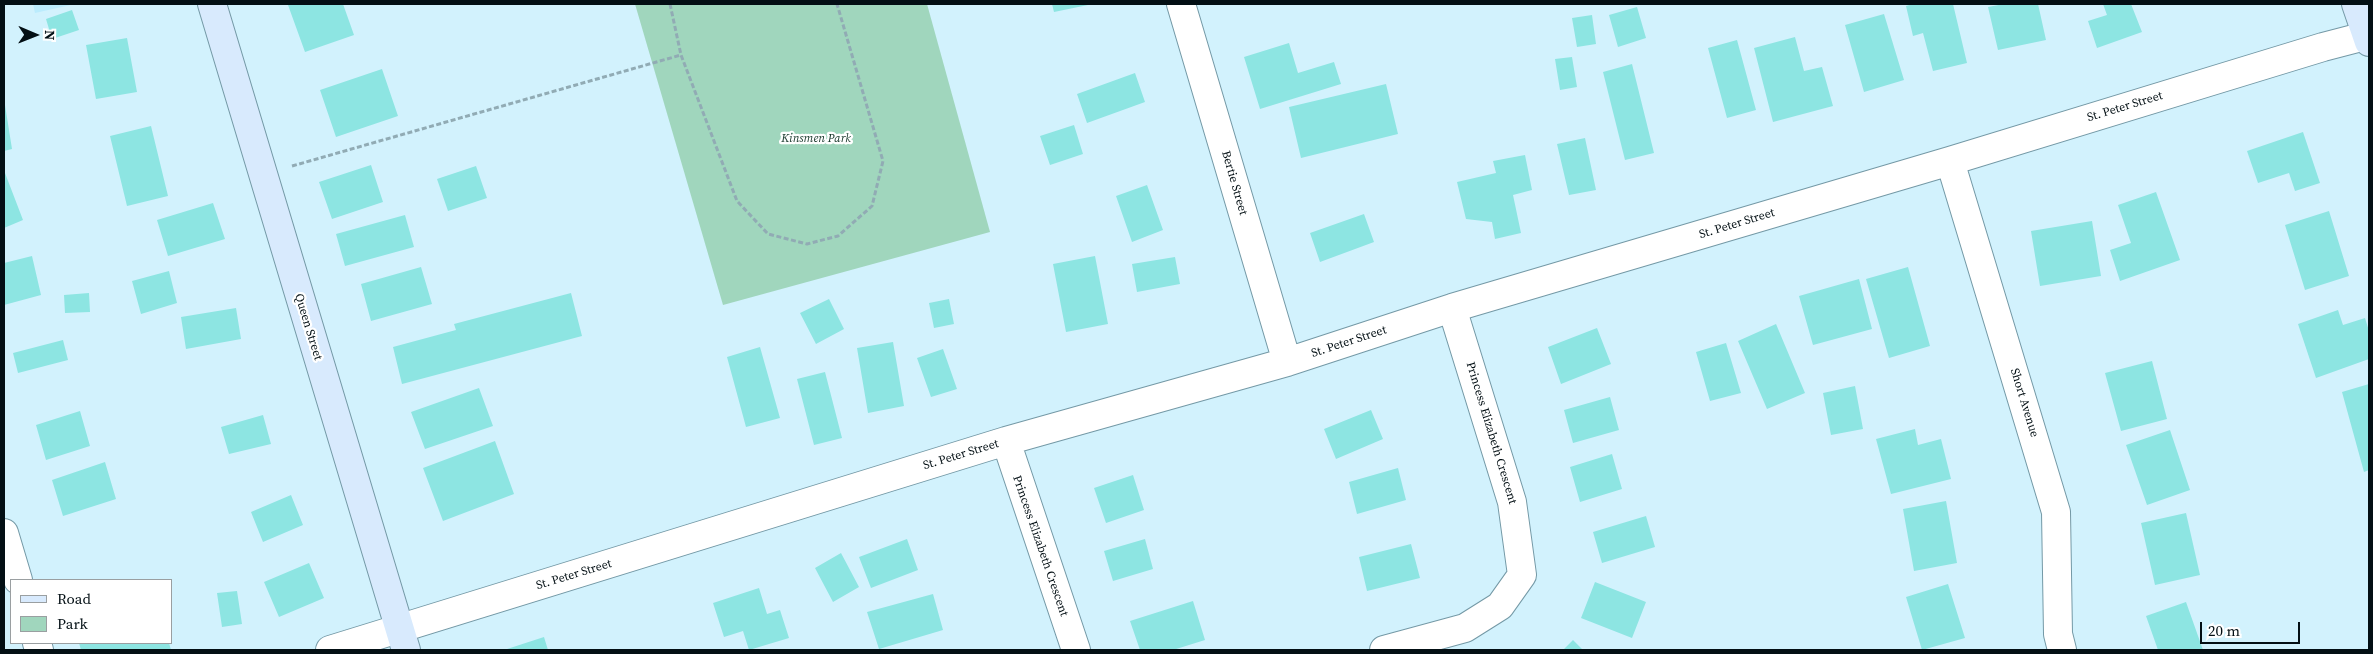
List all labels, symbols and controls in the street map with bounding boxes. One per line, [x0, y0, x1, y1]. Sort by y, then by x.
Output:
north arrow [10, 10, 60, 60]
text: N [40, 30, 60, 41]
street label: St. Peter Street [2086, 89, 2164, 125]
park label: Kinsmen Park [781, 132, 851, 146]
street label: Bertie Street [1218, 149, 1250, 217]
street label: St. Peter Street [1698, 206, 1776, 242]
street label: Queen Street [291, 292, 325, 362]
street label: St. Peter Street [1310, 323, 1388, 361]
street label: Princess Elizabeth Crescent [1462, 360, 1520, 506]
street label: Short Avenue [2007, 367, 2041, 439]
street label: St. Peter Street [922, 437, 1000, 473]
street label: Princess Elizabeth Crescent [1009, 474, 1071, 618]
street label: St. Peter Street [535, 557, 613, 593]
legend [10, 579, 172, 644]
text: Road [57, 588, 91, 609]
scale bar [2203, 612, 2303, 644]
text: Park [57, 613, 88, 634]
text: 20 m [2208, 620, 2240, 641]

